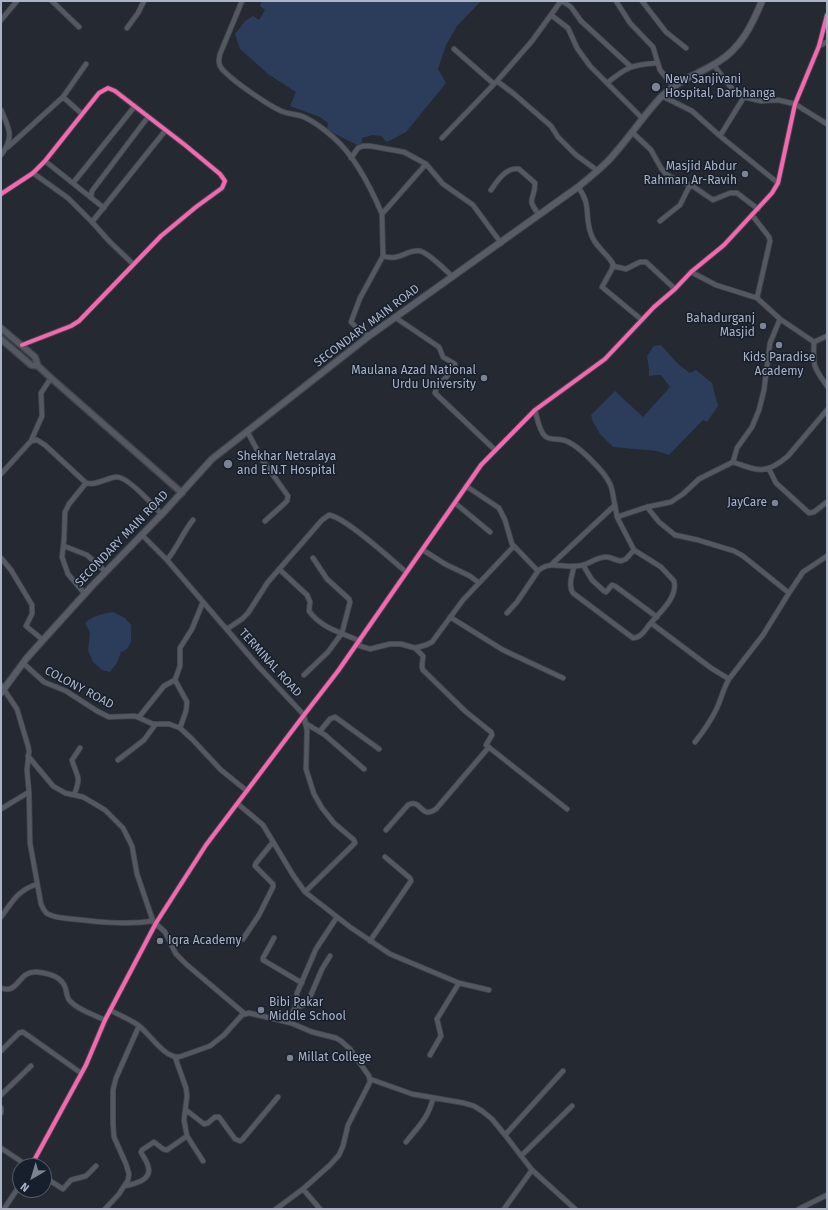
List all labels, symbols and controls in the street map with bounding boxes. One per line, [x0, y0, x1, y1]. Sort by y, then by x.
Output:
place label: New Sanjivani Hospital, Darbhanga [665, 73, 776, 101]
marker: New Sanjivani Hospital, Darbhanga [650, 81, 662, 93]
place label: Masjid Abdur Rahman Ar-Ravih [644, 160, 737, 188]
marker: Masjid Abdur Rahman Ar-Ravih [740, 169, 750, 179]
street label: SECONDARY MAIN ROAD [312, 282, 422, 370]
place label: Bahadurganj Masjid [686, 312, 755, 340]
marker: Bahadurganj Masjid [758, 321, 768, 331]
marker: Kids Paradise Academy [774, 340, 784, 350]
place label: Kids Paradise Academy [743, 351, 815, 379]
place label: Maulana Azad National Urdu University [351, 364, 476, 392]
marker: Maulana Azad National Urdu University [479, 373, 489, 383]
place label: Shekhar Netralaya and E.N.T Hospital [237, 450, 336, 478]
marker: Shekhar Netralaya and E.N.T Hospital [222, 458, 234, 470]
street label: SECONDARY MAIN ROAD [72, 488, 172, 590]
place label: JayCare [727, 496, 767, 510]
marker: JayCare [770, 498, 780, 508]
street label: TERMINAL ROAD [236, 626, 304, 700]
street label: COLONY ROAD [42, 664, 116, 712]
place label: Iqra Academy [168, 934, 241, 948]
marker: Iqra Academy [155, 936, 165, 946]
place label: Bibi Pakar Middle School [269, 996, 346, 1024]
marker: Bibi Pakar Middle School [256, 1005, 266, 1015]
place label: Millat College [298, 1051, 371, 1065]
marker: Millat College [285, 1053, 295, 1063]
north arrow [12, 1158, 52, 1198]
text: N [18, 1180, 32, 1194]

